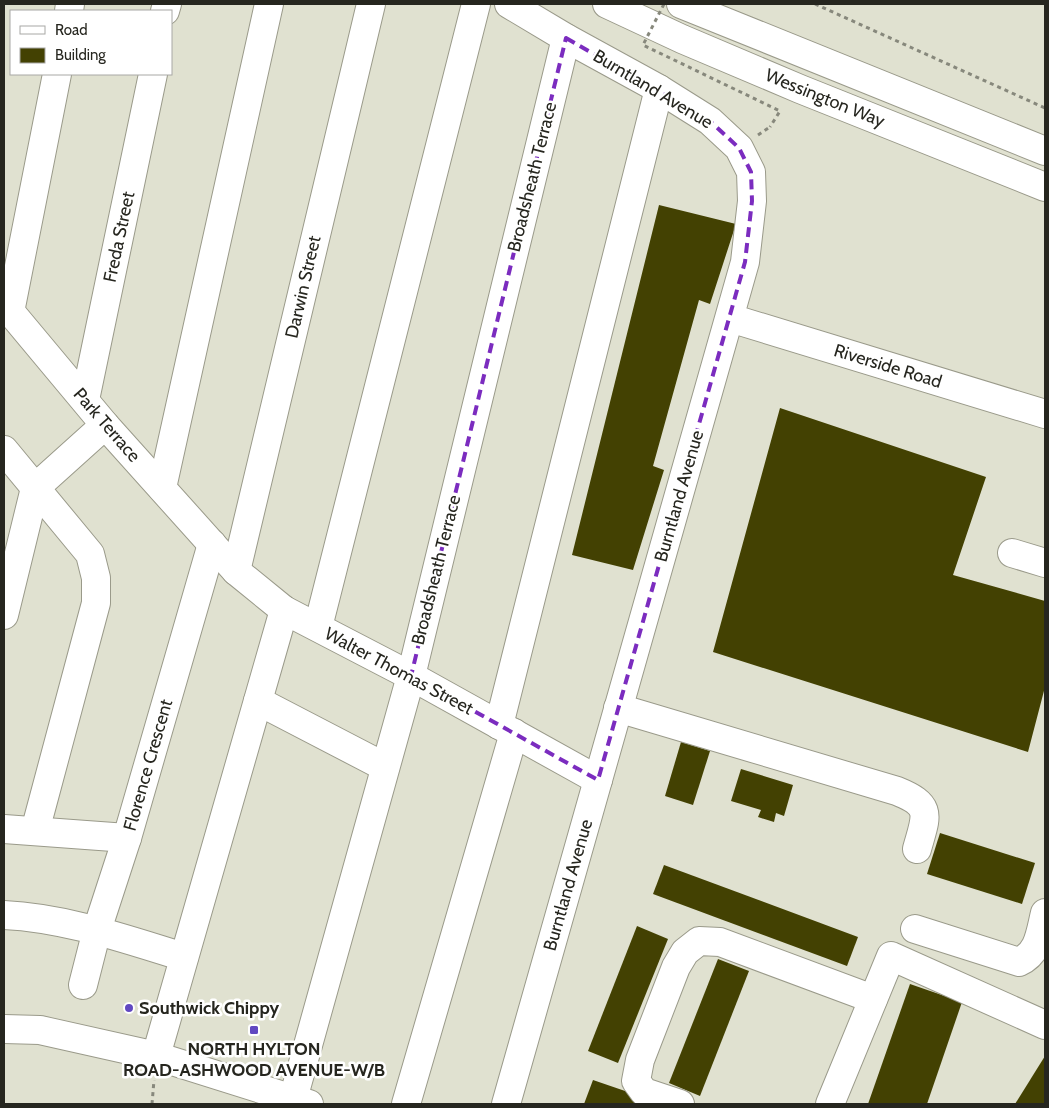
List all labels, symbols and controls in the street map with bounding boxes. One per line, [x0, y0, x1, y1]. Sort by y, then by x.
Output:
legend [10, 10, 172, 75]
text: Road [55, 21, 88, 39]
street label: Burntland Avenue [589, 45, 717, 133]
text: Building [55, 46, 106, 64]
street label: Wessington Way [762, 64, 888, 132]
street label: Broadsheath Terrace [503, 100, 561, 254]
street label: Freda Street [99, 190, 139, 284]
street label: Darwin Street [281, 234, 325, 340]
street label: Riverside Road [831, 339, 945, 393]
street label: Park Terrace [69, 383, 145, 467]
street label: Burntland Avenue [650, 428, 708, 564]
street label: Broadsheath Terrace [407, 493, 465, 647]
street label: Walter Thomas Street [321, 622, 477, 720]
street label: Florence Crescent [119, 697, 177, 833]
street label: Burntland Avenue [539, 817, 597, 953]
place label: Southwick Chippy [139, 997, 280, 1019]
marker: Southwick Chippy [123, 1002, 135, 1014]
marker: NORTH HYLTON ROAD-ASHWOOD AVENUE-W/B [248, 1024, 260, 1036]
place label: NORTH HYLTON ROAD-ASHWOOD AVENUE-W/B [123, 1038, 385, 1081]

